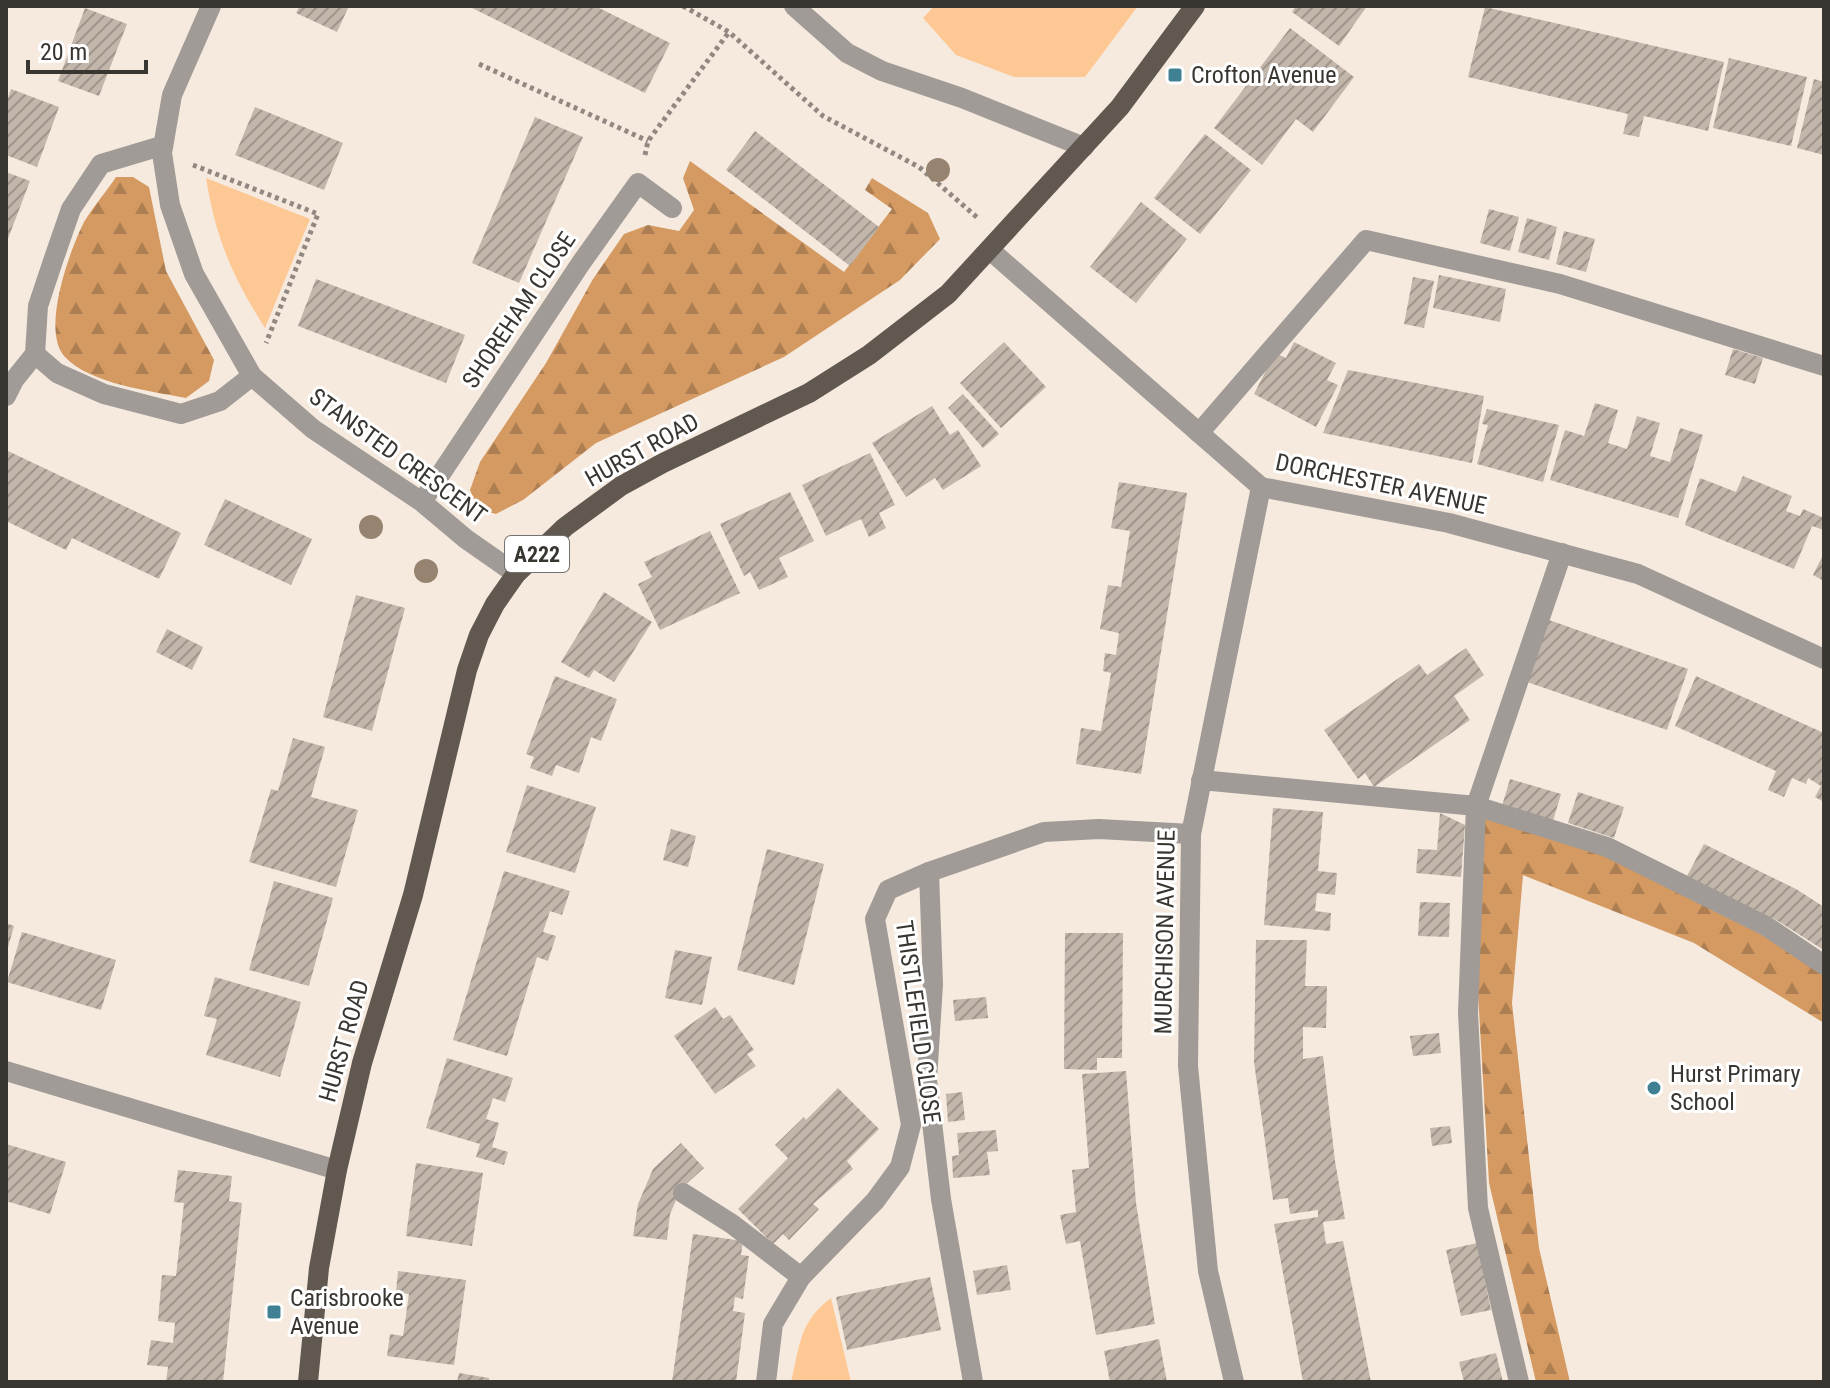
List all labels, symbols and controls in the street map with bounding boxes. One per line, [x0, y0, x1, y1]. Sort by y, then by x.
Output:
scale bar [28, 24, 146, 74]
text: 20 m [40, 38, 87, 66]
place label: Crofton Avenue [1191, 61, 1336, 89]
marker: Crofton Avenue [1166, 66, 1184, 84]
street label: SHOREHAM CLOSE [456, 227, 582, 393]
street label: STANSTED CRESCENT [304, 382, 492, 530]
street label: HURST ROAD [580, 407, 704, 493]
street label: DORCHESTER AVENUE [1273, 448, 1489, 520]
road number: A222 [505, 536, 569, 572]
street label: MURCHISON AVENUE [1149, 829, 1181, 1035]
street label: THISTLEFIELD CLOSE [890, 919, 946, 1125]
street label: HURST ROAD [313, 977, 375, 1105]
place label: Hurst Primary School [1670, 1060, 1801, 1116]
marker: Hurst Primary School [1645, 1079, 1663, 1097]
place label: Carisbrooke Avenue [290, 1284, 404, 1340]
marker: Carisbrooke Avenue [265, 1303, 283, 1321]

